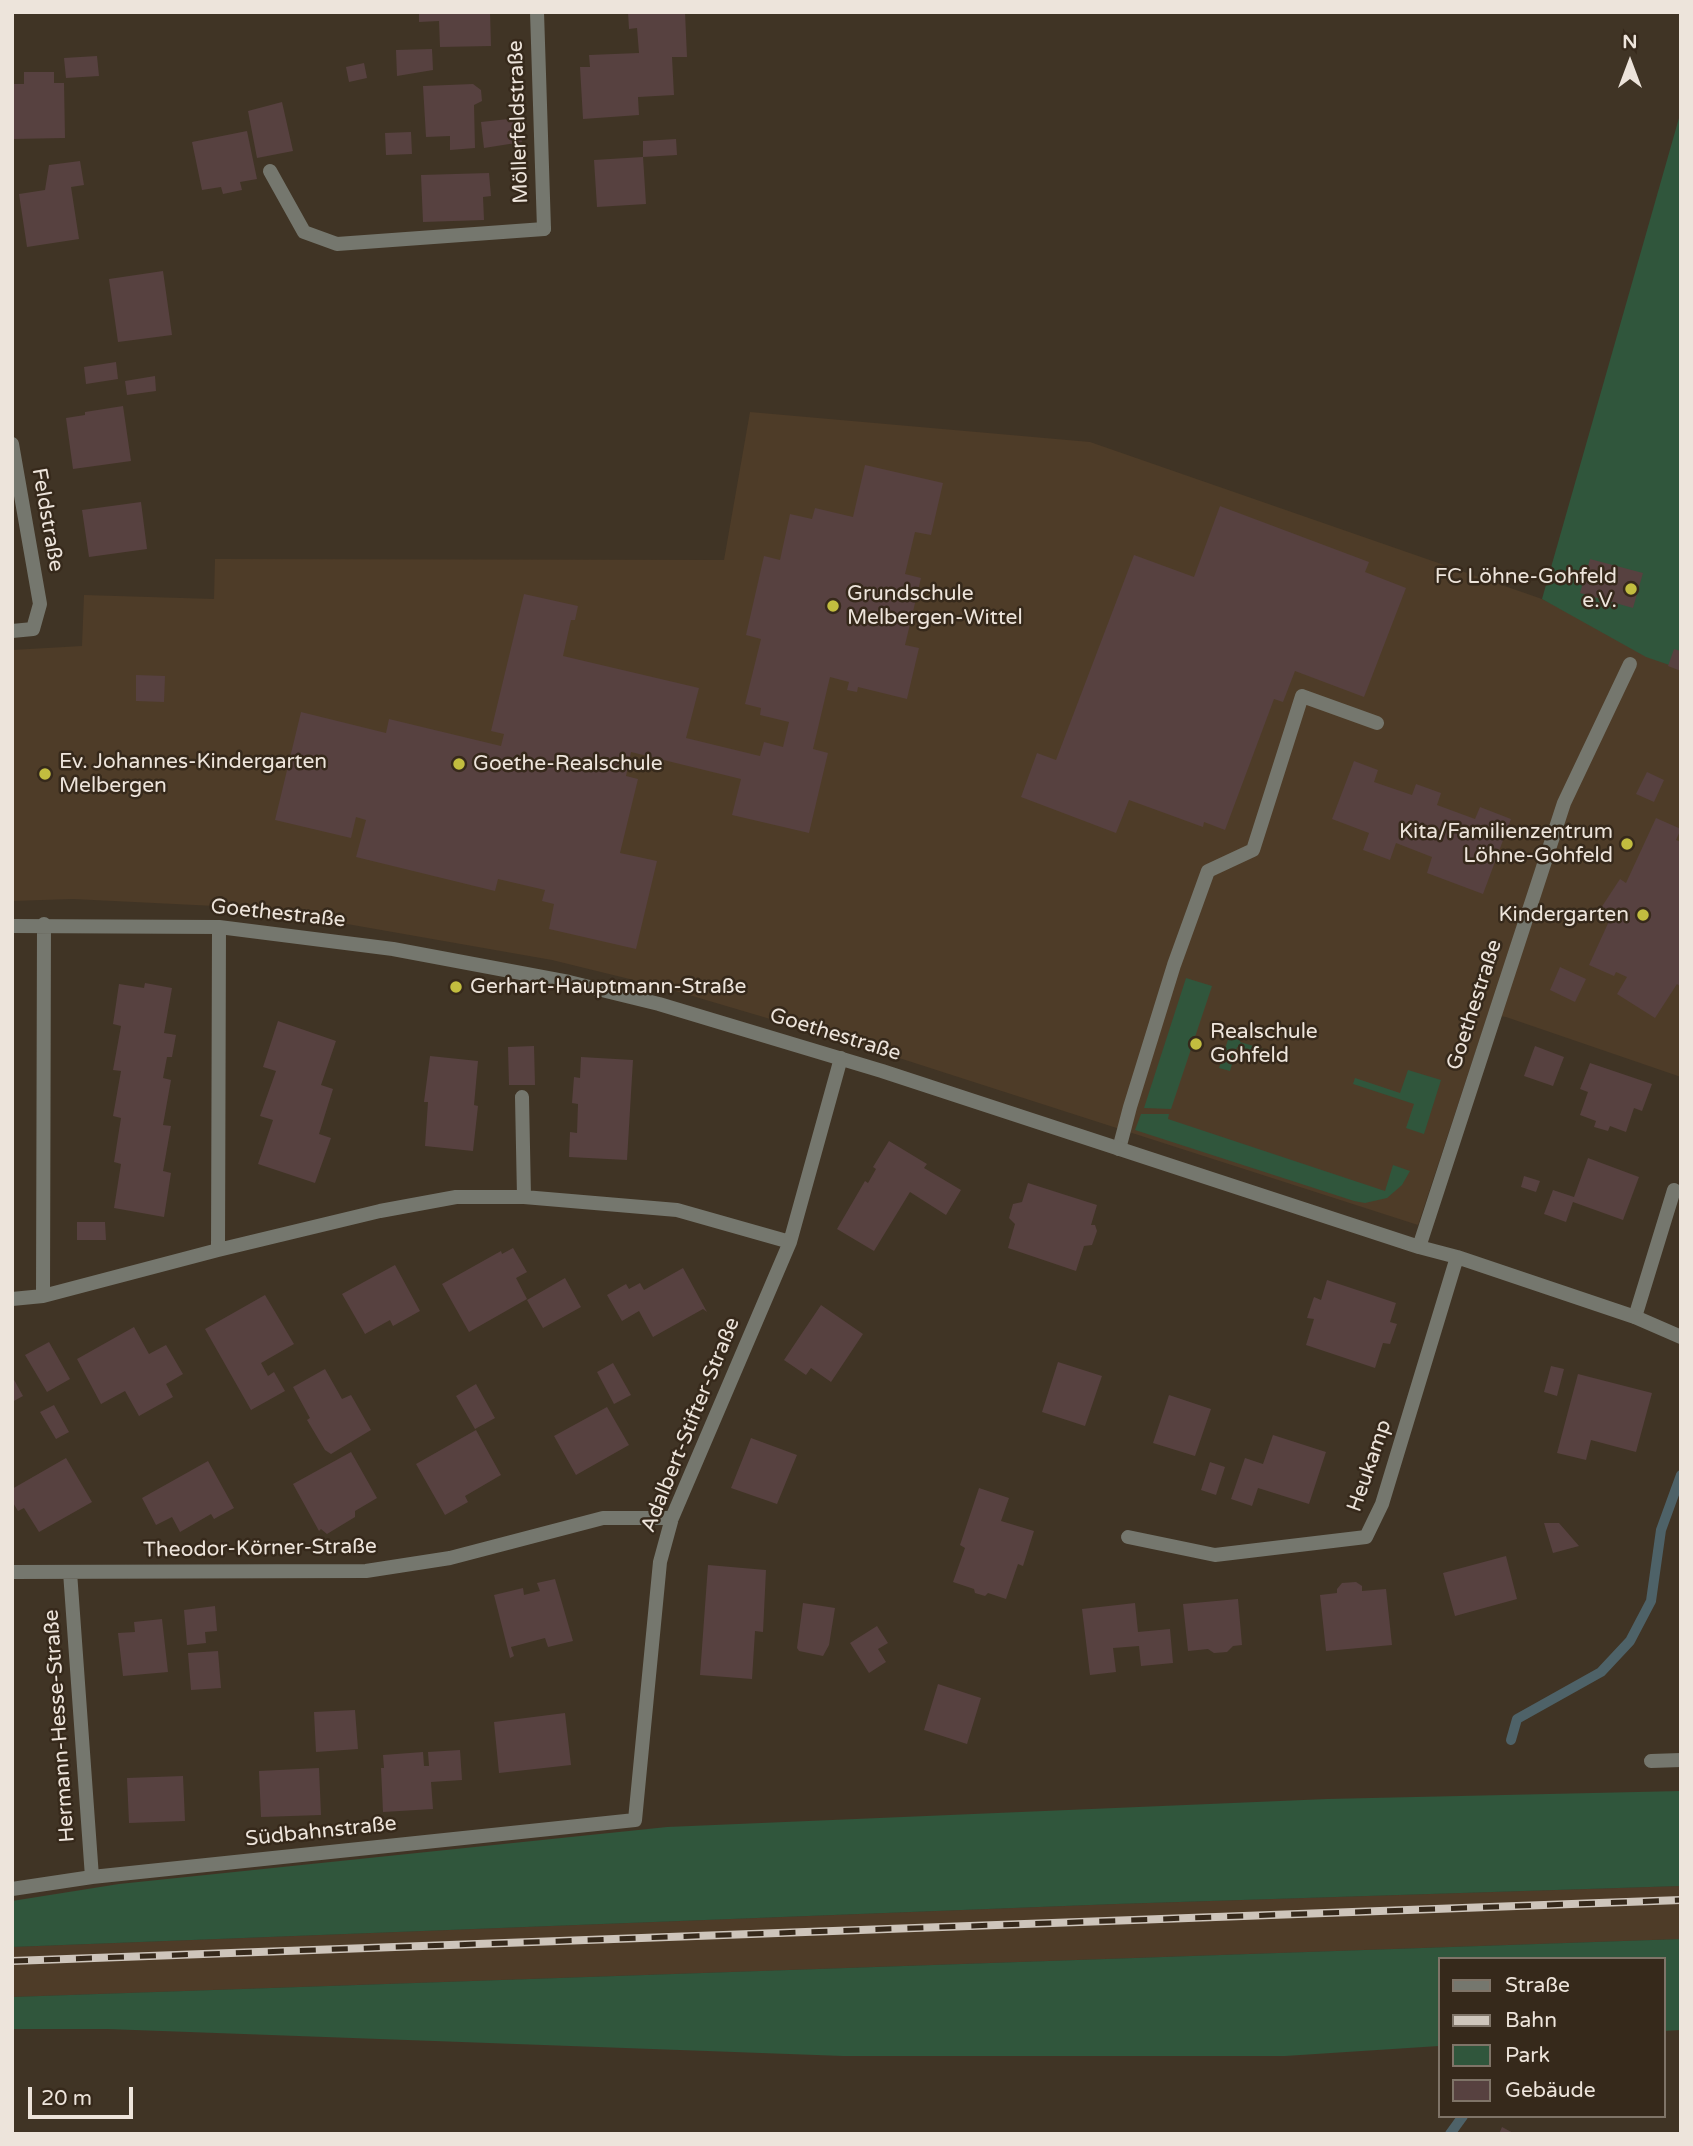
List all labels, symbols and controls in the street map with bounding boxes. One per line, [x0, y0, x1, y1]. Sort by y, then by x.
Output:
north arrow [1595, 28, 1665, 98]
text: N [1622, 31, 1638, 53]
street label: Möllerfeldstraße [504, 40, 534, 204]
street label: Feldstraße [25, 466, 69, 574]
place label: FC Löhne-Gohfeld e.V. [1435, 564, 1617, 614]
place label: Grundschule Melbergen-Wittel [847, 581, 1023, 631]
marker: FC Löhne-Gohfeld e.V. [1623, 581, 1639, 597]
marker: Grundschule Melbergen-Wittel [825, 598, 841, 614]
place label: Ev. Johannes-Kindergarten Melbergen [59, 749, 327, 799]
place label: Goethe-Realschule [473, 751, 663, 777]
marker: Goethe-Realschule [451, 756, 467, 772]
marker: Ev. Johannes-Kindergarten Melbergen [37, 766, 53, 782]
place label: Kita/Familienzentrum Löhne-Gohfeld [1399, 819, 1613, 869]
marker: Kita/Familienzentrum Löhne-Gohfeld [1619, 836, 1635, 852]
street label: Goethestraße [209, 894, 347, 934]
place label: Kindergarten [1498, 902, 1629, 928]
marker: Kindergarten [1635, 907, 1651, 923]
street label: Goethestraße [1442, 937, 1508, 1073]
place label: Gerhart-Hauptmann-Straße [470, 974, 746, 1000]
marker: Gerhart-Hauptmann-Straße [448, 979, 464, 995]
street label: Goethestraße [766, 1003, 904, 1067]
place label: Realschule Gohfeld [1210, 1019, 1318, 1069]
marker: Realschule Gohfeld [1188, 1036, 1204, 1052]
street label: Adalbert-Stifter-Straße [636, 1314, 746, 1536]
street label: Heukamp [1342, 1417, 1398, 1515]
street label: Theodor-Körner-Straße [143, 1534, 377, 1564]
street label: Hermann-Hesse-Straße [39, 1609, 81, 1843]
street label: Südbahnstraße [244, 1812, 398, 1852]
legend [1438, 1957, 1665, 2118]
text: Straße [1505, 1973, 1570, 1998]
text: Bahn [1505, 2008, 1557, 2033]
text: Park [1505, 2043, 1550, 2068]
scale bar [32, 2072, 136, 2116]
text: Gebäude [1505, 2078, 1596, 2103]
text: 20 m [41, 2086, 92, 2111]

